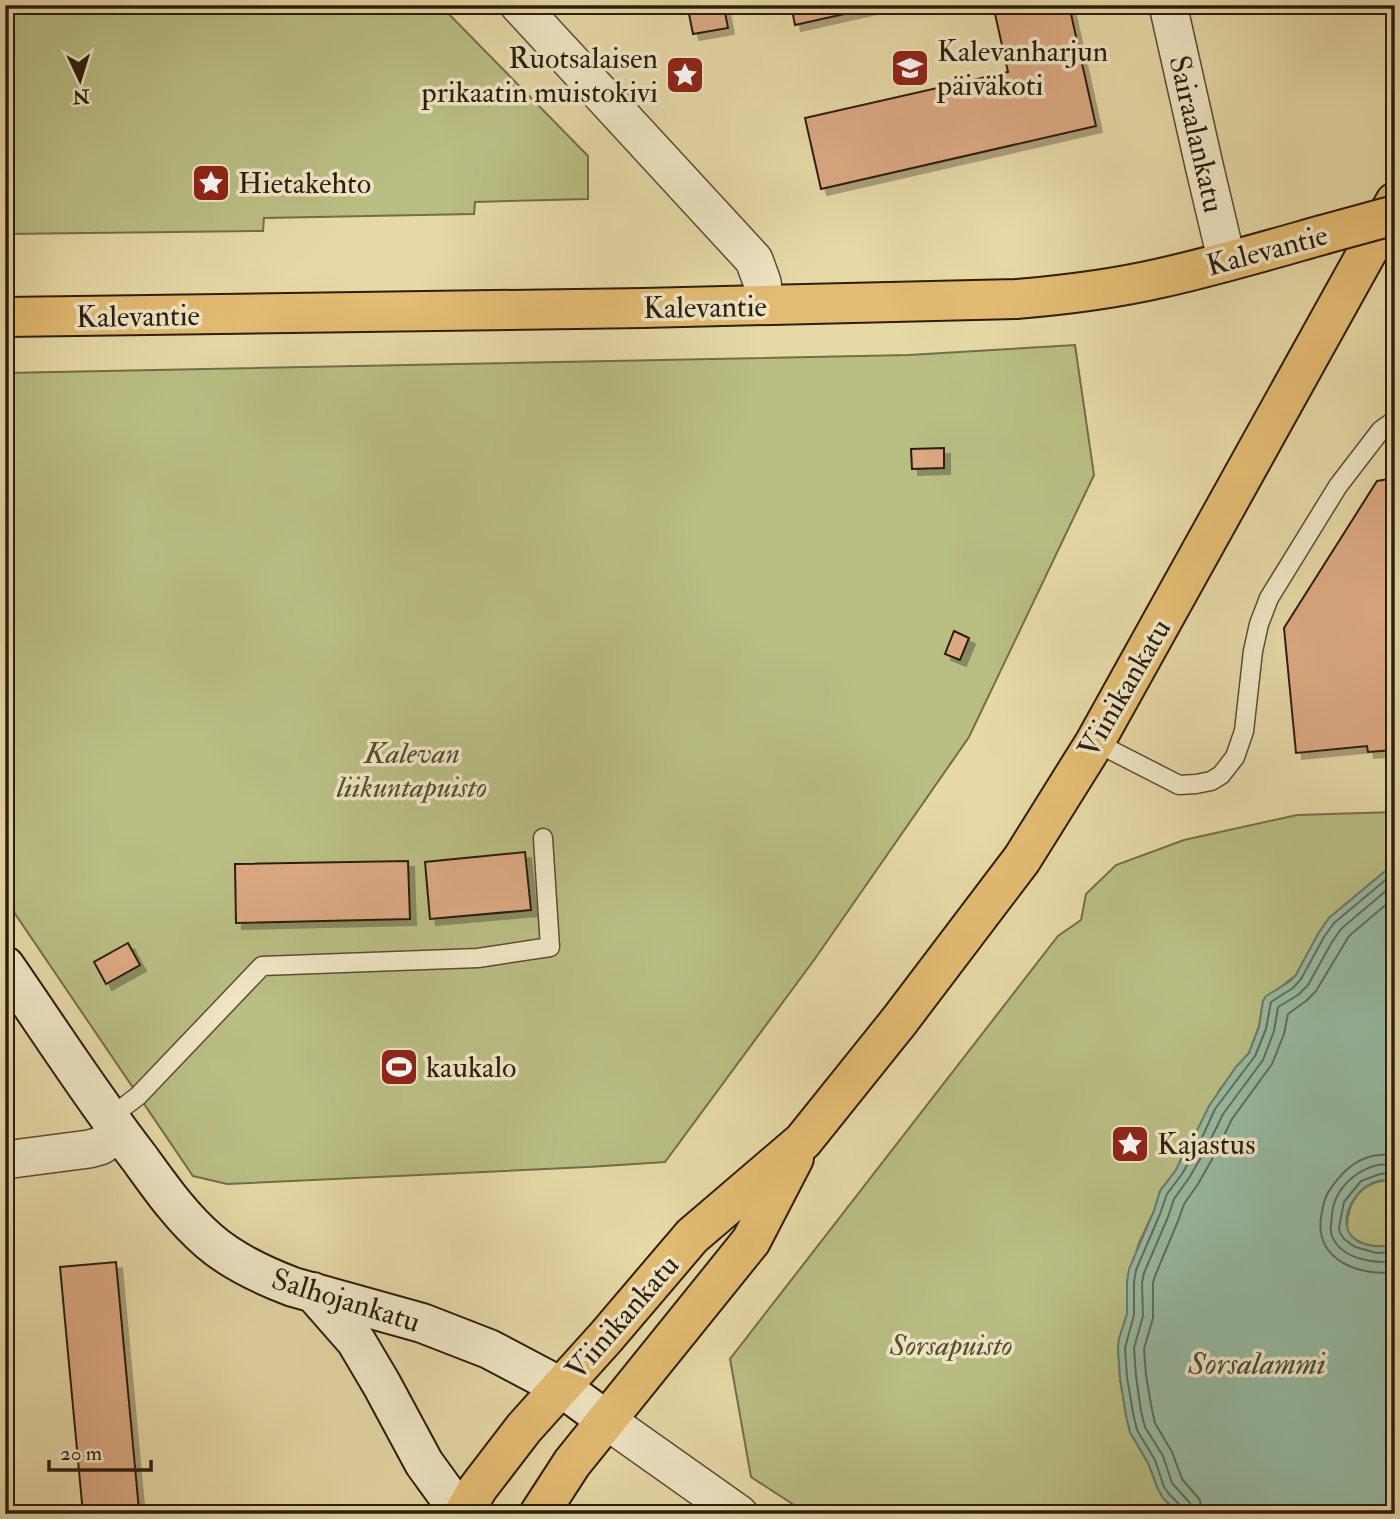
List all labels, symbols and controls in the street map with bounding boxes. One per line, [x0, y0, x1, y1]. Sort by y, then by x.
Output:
place label: Kalevanharjun päiväkoti [936, 33, 1108, 104]
place label: Ruotsalaisen prikaatin muistokivi [421, 40, 658, 111]
north arrow [46, 46, 116, 116]
school or university icon: Kalevanharjun päiväkoti [889, 47, 931, 89]
street label: Sairaalankatu [1160, 52, 1233, 216]
place icon: Ruotsalaisen prikaatin muistokivi [664, 54, 706, 96]
text: N [71, 83, 91, 109]
place icon: Hietakehto [190, 162, 232, 204]
place label: Hietakehto [238, 165, 371, 202]
street label: Kalevantie [1202, 217, 1332, 284]
street label: Kalevantie [643, 288, 767, 327]
street label: Kalevantie [76, 297, 200, 336]
street label: Viinikankatu [1070, 612, 1179, 764]
park label: Kalevan liikuntapuisto [336, 735, 487, 806]
sports icon: kaukalo [378, 1046, 420, 1088]
place label: kaukalo [426, 1049, 516, 1086]
place icon: Kajastus [1109, 1123, 1151, 1165]
place label: Kajastus [1157, 1126, 1255, 1163]
street label: Viinikankatu [558, 1247, 687, 1388]
street label: Salhojankatu [267, 1260, 425, 1341]
park label: Sorsapuisto [889, 1327, 1012, 1364]
water label: Sorsalammi [1187, 1344, 1326, 1384]
scale bar [49, 1428, 150, 1472]
text: 20 m [60, 1440, 102, 1467]

